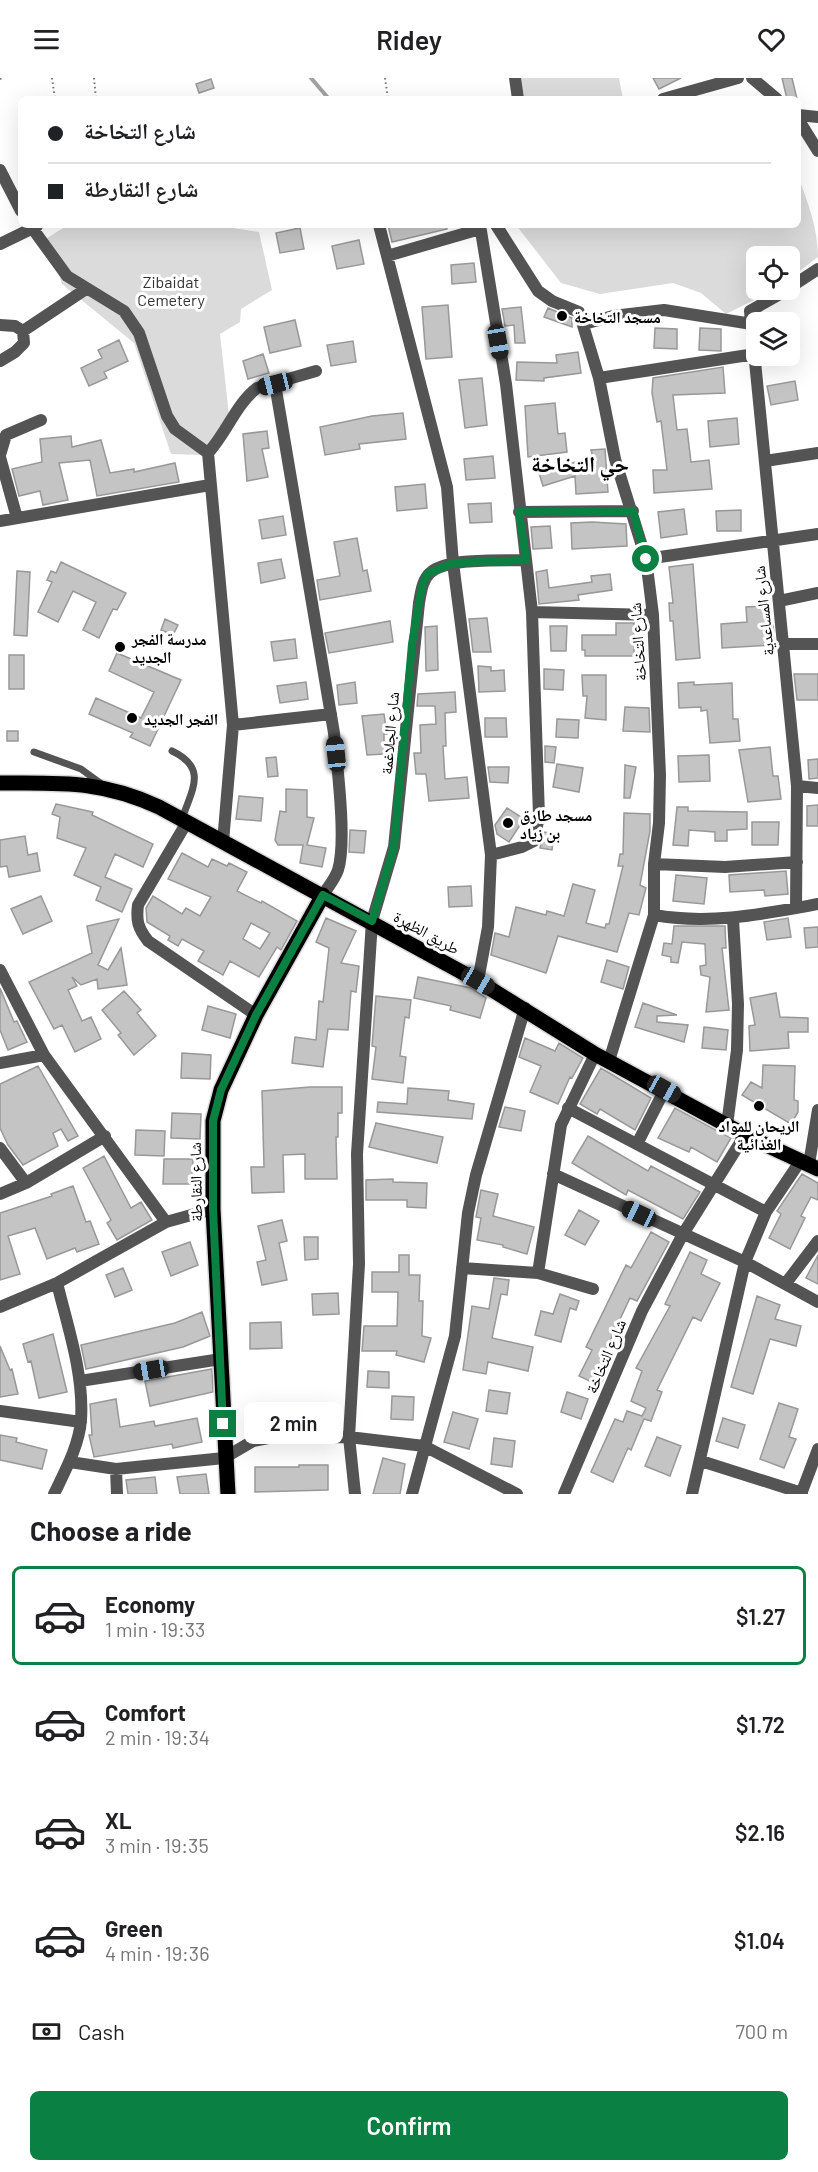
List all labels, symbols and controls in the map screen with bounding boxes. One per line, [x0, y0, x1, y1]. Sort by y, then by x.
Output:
icon: menu [30, 23, 63, 56]
text: Ridey [376, 23, 442, 55]
icon: heart [755, 23, 788, 56]
text: شارع التخاخة [84, 117, 196, 143]
text: شارع النقارطة [84, 175, 198, 201]
map controls [746, 246, 800, 366]
button: locate [746, 246, 800, 300]
park label: Zibaidat Cemetery [137, 272, 205, 309]
place label: مسجد التخاخة [574, 307, 661, 326]
marker: مسجد التخاخة [555, 309, 569, 323]
button: layers [746, 312, 800, 366]
car [486, 323, 510, 361]
car [255, 371, 295, 397]
district label: حي التخاخة [531, 450, 629, 481]
route start [632, 545, 659, 572]
street label: شارع المساعدية [749, 565, 779, 657]
street label: شارع التخاخة [625, 602, 651, 682]
place label: مدرسة الفجر الجديد [131, 629, 207, 666]
marker: مدرسة الفجر الجديد [113, 640, 127, 654]
street label: شارع الجلاغمة [376, 691, 404, 775]
place label: الفجر الجديد [144, 709, 218, 728]
marker: الفجر الجديد [125, 711, 139, 725]
car [325, 735, 347, 773]
place label: مسجد طارق بن زياد [520, 805, 592, 843]
marker: مسجد طارق بن زياد [501, 816, 515, 830]
street label: طريق الظهرة [390, 906, 463, 960]
car [458, 964, 498, 998]
car [644, 1072, 684, 1106]
marker: الريحان للمواد الغذائية [752, 1099, 766, 1113]
place label: الريحان للمواد الغذائية [718, 1116, 800, 1153]
street label: شارع النقارطة [185, 1142, 207, 1222]
car [619, 1198, 659, 1230]
street label: شارع التخاخة [581, 1316, 631, 1397]
car [132, 1358, 170, 1382]
callout: 2 min [244, 1403, 343, 1445]
route end [209, 1410, 236, 1437]
text: 2 min [270, 1411, 317, 1435]
text: Choose a ride [30, 1514, 192, 1546]
icon: car [33, 1589, 87, 1643]
text: Economy [105, 1591, 195, 1617]
text: $1.27 [736, 1603, 785, 1629]
text: 1 min · 19:33 [105, 1617, 205, 1641]
icon: car [33, 1697, 87, 1751]
text: Comfort [105, 1699, 186, 1725]
text: $1.72 [736, 1711, 785, 1737]
text: 2 min · 19:34 [105, 1725, 210, 1749]
icon: car [33, 1805, 87, 1859]
text: XL [105, 1807, 131, 1833]
text: $2.16 [735, 1819, 785, 1845]
text: 3 min · 19:35 [105, 1833, 209, 1857]
icon: car [33, 1913, 87, 1967]
text: Green [105, 1915, 163, 1941]
text: $1.04 [734, 1927, 785, 1953]
text: 4 min · 19:36 [105, 1941, 209, 1965]
icon: cash [30, 2015, 63, 2048]
text: Cash [78, 2018, 125, 2044]
text: 700 m [735, 2019, 788, 2043]
button: Confirm [30, 2091, 788, 2160]

